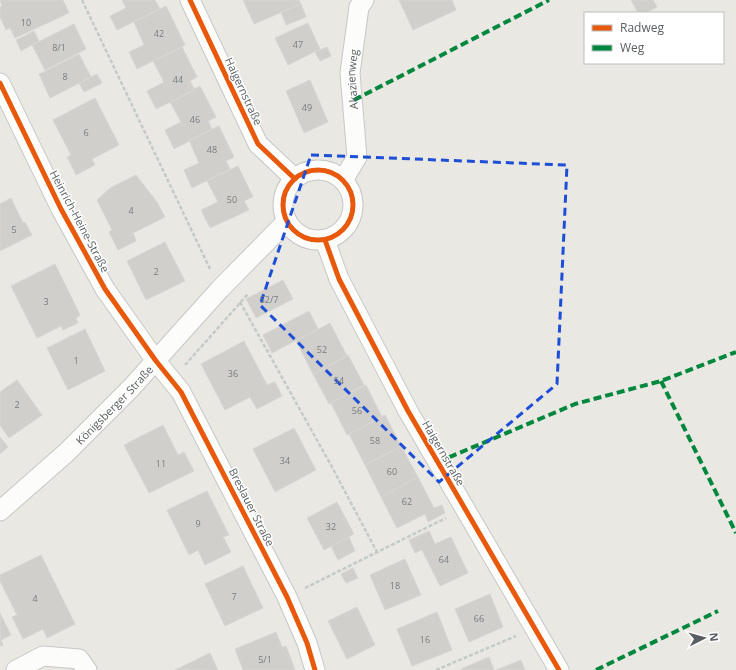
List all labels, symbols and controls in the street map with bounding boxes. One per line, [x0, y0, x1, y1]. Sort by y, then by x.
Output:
legend [584, 12, 724, 64]
house number: 10 [21, 16, 31, 29]
text: Radweg [620, 19, 664, 36]
house number: 42 [154, 27, 164, 40]
house number: 47 [293, 38, 303, 51]
text: Weg [620, 39, 645, 56]
house number: 8/1 [52, 41, 66, 54]
street label: Akazienweg [342, 48, 361, 110]
street label: Haigernstraße [222, 55, 266, 127]
house number: 8 [62, 70, 68, 83]
house number: 44 [173, 73, 183, 86]
house number: 49 [302, 101, 312, 114]
house number: 46 [190, 113, 200, 126]
house number: 6 [83, 126, 89, 139]
house number: 48 [207, 143, 217, 156]
street label: Heinrich-Heine-Straße [47, 167, 113, 275]
house number: 50 [227, 193, 237, 206]
house number: 4 [128, 204, 134, 217]
house number: 5 [11, 223, 17, 236]
house number: 2 [153, 265, 159, 278]
house number: 52/7 [260, 293, 278, 306]
house number: 3 [43, 295, 49, 308]
house number: 52 [317, 343, 327, 356]
house number: 1 [73, 354, 79, 367]
street label: Königsberger Straße [72, 362, 156, 447]
house number: 36 [228, 367, 238, 380]
house number: 54 [334, 374, 344, 387]
house number: 2 [14, 398, 20, 411]
house number: 56 [352, 404, 362, 417]
street label: Haigernstraße [419, 418, 469, 488]
house number: 58 [370, 434, 380, 447]
house number: 34 [280, 454, 290, 467]
house number: 11 [156, 457, 166, 470]
street label: Breslauer Straße [226, 465, 278, 549]
house number: 60 [387, 465, 397, 478]
house number: 62 [402, 495, 412, 508]
house number: 9 [195, 517, 201, 530]
house number: 32 [326, 520, 336, 533]
house number: 64 [439, 553, 449, 566]
house number: 18 [390, 579, 400, 592]
house number: 7 [231, 590, 237, 603]
house number: 4 [32, 592, 38, 605]
house number: 66 [474, 612, 484, 625]
north arrow [684, 618, 724, 658]
text: N [707, 632, 722, 642]
house number: 16 [420, 633, 430, 646]
house number: 5/1 [258, 653, 272, 666]

